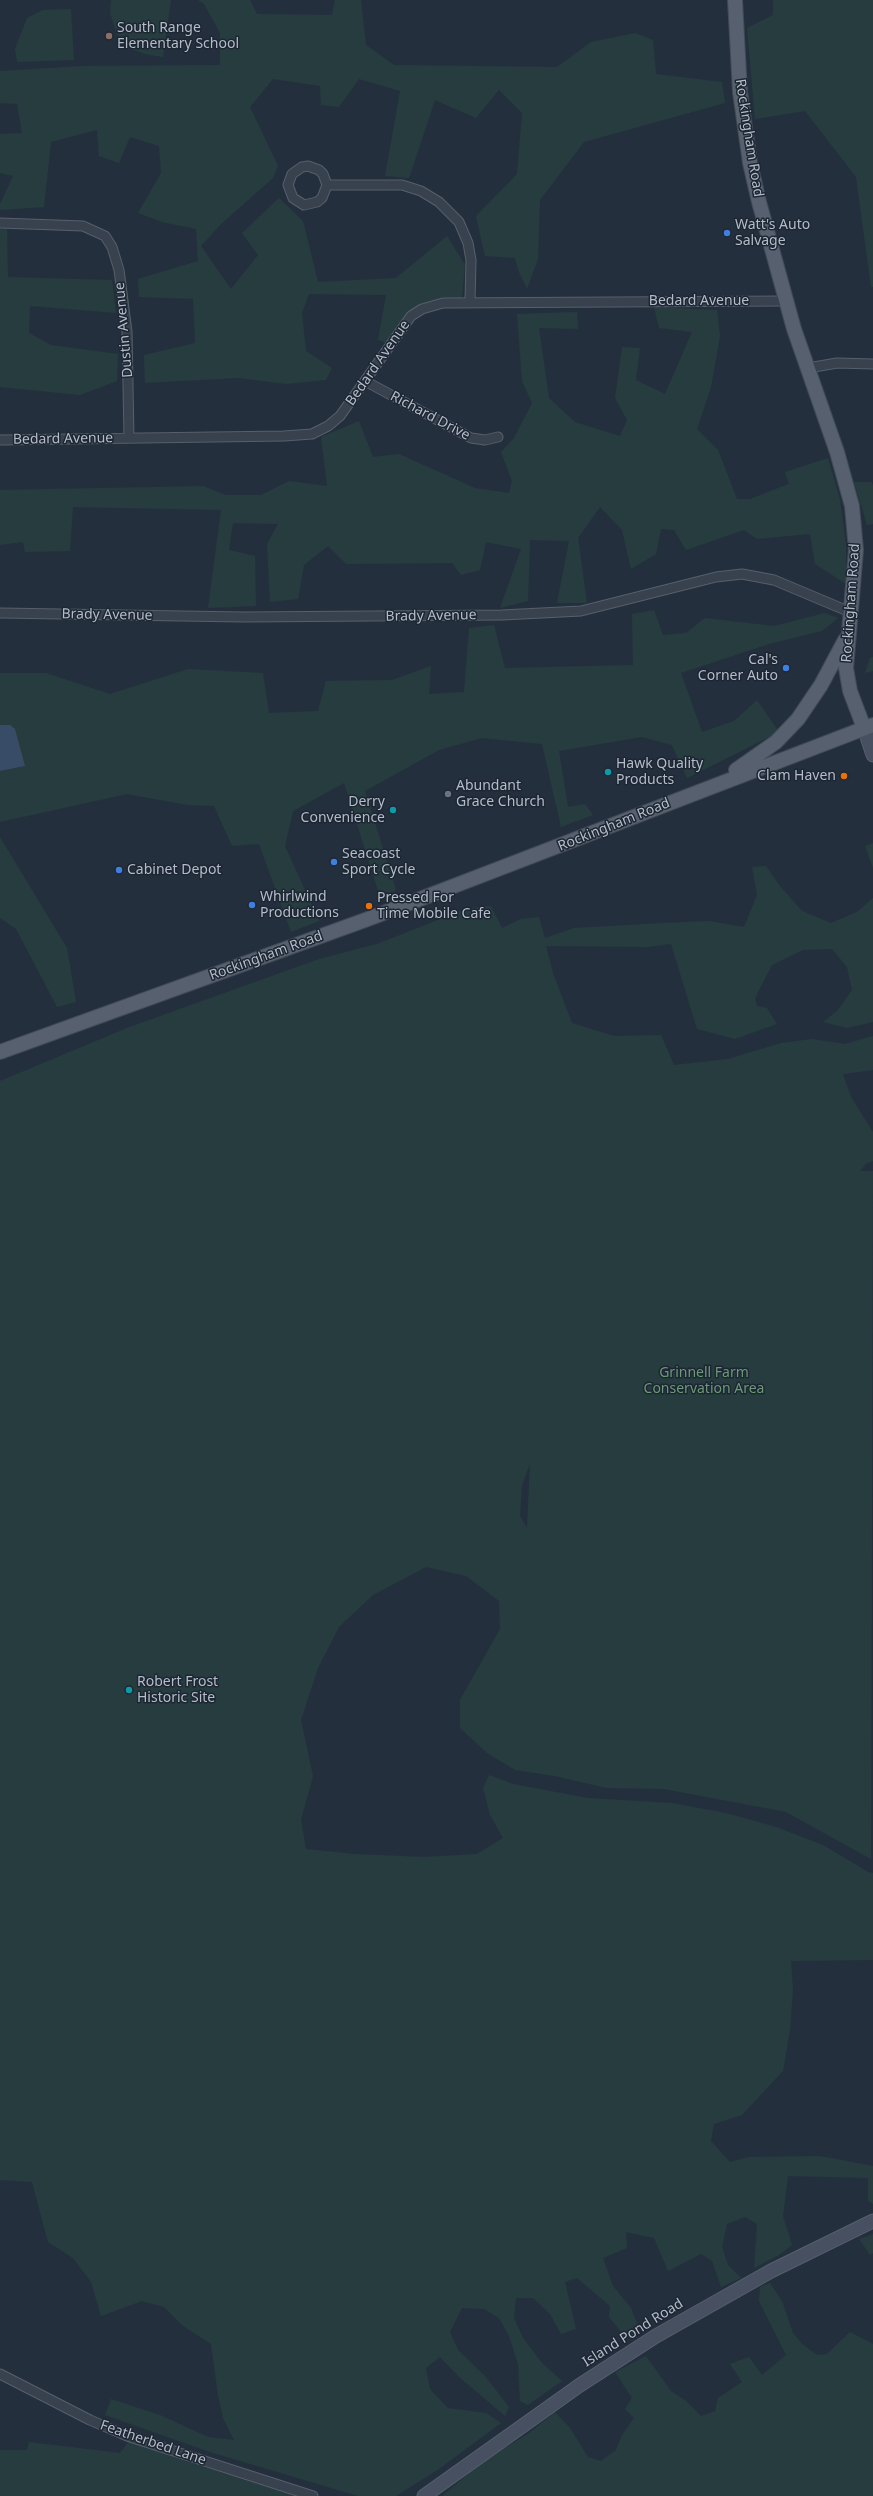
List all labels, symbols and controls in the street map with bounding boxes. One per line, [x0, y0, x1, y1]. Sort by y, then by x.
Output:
place label: South Range Elementary School [117, 20, 239, 52]
marker: South Range Elementary School [104, 31, 114, 41]
street label: Rockingham Road [731, 78, 767, 198]
place label: Watt's Auto Salvage [735, 217, 810, 250]
marker: Watt's Auto Salvage [722, 228, 732, 238]
street label: Dustin Avenue [111, 282, 137, 378]
street label: Bedard Avenue [649, 293, 749, 309]
street label: Bedard Avenue [342, 317, 414, 409]
street label: Richard Drive [387, 388, 473, 444]
street label: Bedard Avenue [13, 430, 113, 448]
street label: Rockingham Road [838, 543, 864, 663]
street label: Brady Avenue [61, 606, 153, 624]
street label: Brady Avenue [385, 607, 477, 625]
place label: Cal's Corner Auto [698, 652, 778, 684]
marker: Cal's Corner Auto [781, 663, 791, 673]
place label: Hawk Quality Products [616, 756, 703, 788]
marker: Hawk Quality Products [603, 767, 613, 777]
place label: Clam Haven [757, 768, 836, 784]
marker: Clam Haven [839, 771, 849, 781]
place label: Abundant Grace Church [456, 778, 545, 810]
marker: Abundant Grace Church [443, 789, 453, 799]
place label: Derry Convenience [301, 794, 385, 826]
street label: Rockingham Road [556, 795, 672, 855]
marker: Derry Convenience [388, 805, 398, 815]
place label: Seacoast Sport Cycle [342, 846, 415, 878]
marker: Seacoast Sport Cycle [329, 857, 339, 867]
place label: Cabinet Depot [127, 862, 221, 878]
marker: Cabinet Depot [114, 865, 124, 875]
place label: Whirlwind Productions [260, 889, 339, 922]
place label: Pressed For Time Mobile Cafe [377, 890, 491, 922]
marker: Whirlwind Productions [247, 900, 257, 910]
marker: Pressed For Time Mobile Cafe [364, 901, 374, 911]
street label: Rockingham Road [207, 928, 325, 984]
park label: Grinnell Farm Conservation Area [644, 1365, 764, 1398]
place label: Robert Frost Historic Site [137, 1674, 218, 1706]
marker: Robert Frost Historic Site [124, 1685, 134, 1695]
street label: Island Pond Road [580, 2295, 686, 2371]
street label: Featherbed Lane [98, 2417, 208, 2469]

